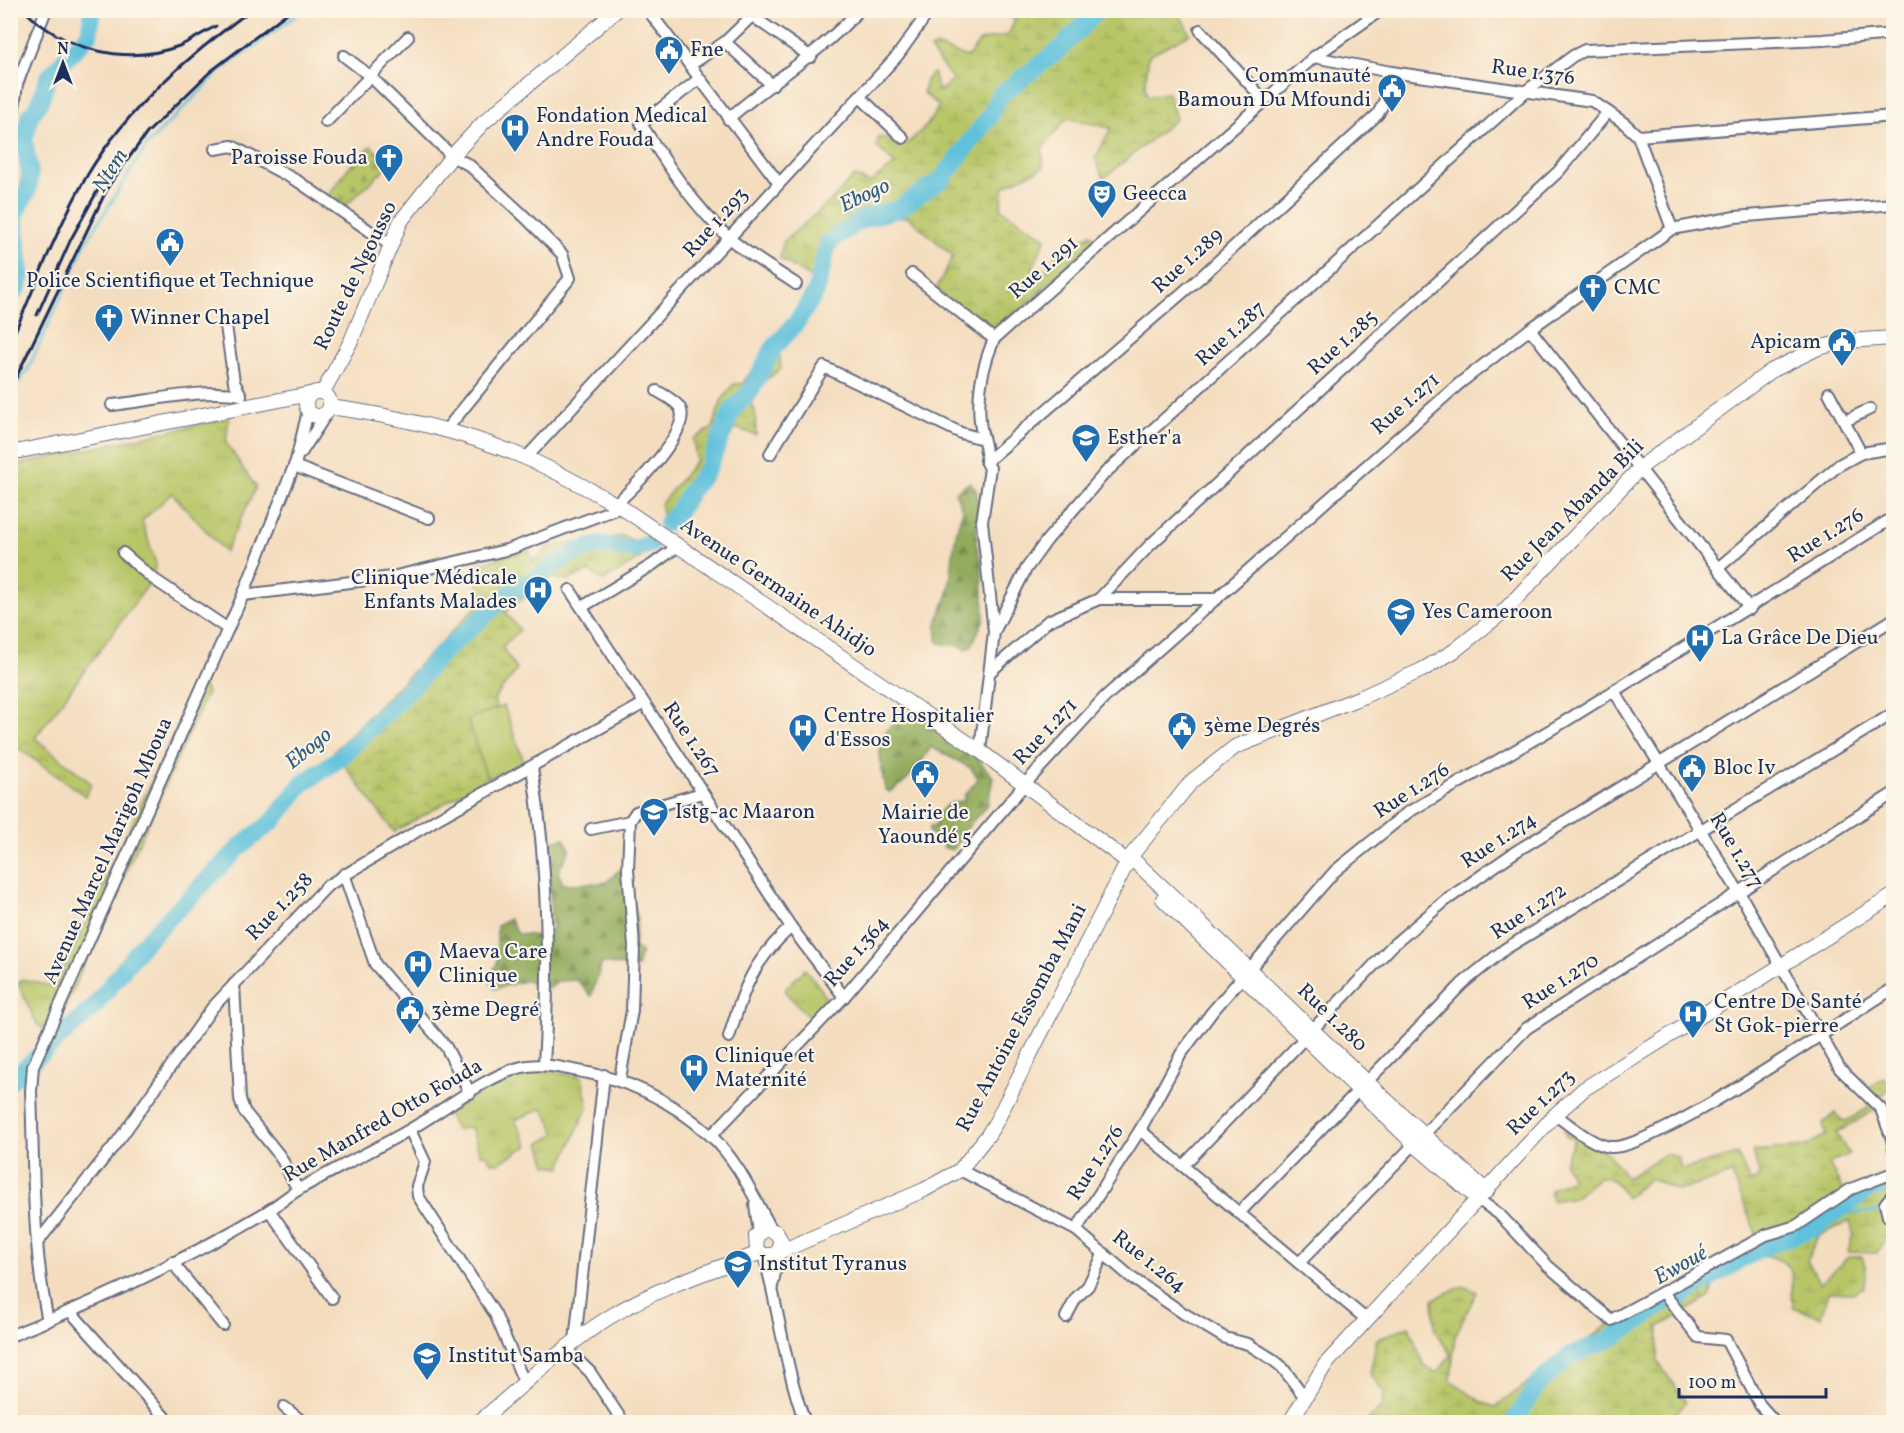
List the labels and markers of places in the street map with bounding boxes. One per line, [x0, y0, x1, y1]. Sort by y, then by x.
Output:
public building icon: Fne [653, 34, 685, 76]
place label: Fne [690, 36, 724, 65]
place label: Communauté Bamoun Du Mfoundi [1177, 62, 1371, 115]
public building icon: Communauté Bamoun Du Mfoundi [1376, 72, 1408, 114]
place label: Fondation Medical Andre Fouda [536, 102, 707, 155]
hospital icon: Fondation Medical Andre Fouda [499, 112, 531, 154]
church icon: Paroisse Fouda [373, 142, 405, 184]
place label: Paroisse Fouda [231, 144, 368, 173]
theatre icon: Geecca [1086, 178, 1118, 220]
place label: Geecca [1123, 180, 1188, 209]
public building icon: Police Scientifique et Technique [154, 226, 186, 268]
place label: Police Scientifique et Technique [26, 267, 314, 296]
church icon: CMC [1577, 272, 1609, 314]
place label: CMC [1614, 274, 1661, 303]
church icon: Winner Chapel [93, 302, 125, 344]
place label: Winner Chapel [130, 304, 270, 333]
public building icon: Apicam [1826, 326, 1858, 368]
place label: Apicam [1750, 328, 1821, 357]
school or university icon: Esther'a [1070, 422, 1102, 464]
place label: Esther'a [1107, 424, 1182, 453]
place label: Clinique Médicale Enfants Malades [351, 564, 517, 617]
hospital icon: Clinique Médicale Enfants Malades [522, 574, 554, 616]
school or university icon: Yes Cameroon [1385, 596, 1417, 638]
place label: Yes Cameroon [1422, 598, 1553, 627]
hospital icon: La Grâce De Dieu [1684, 622, 1716, 664]
place label: La Grâce De Dieu [1721, 624, 1879, 653]
place label: Centre Hospitalier d'Essos [824, 702, 994, 755]
public building icon: 3ème Degrés [1166, 710, 1198, 752]
hospital icon: Centre Hospitalier d'Essos [787, 712, 819, 754]
place label: 3ème Degrés [1203, 712, 1320, 741]
public building icon: Bloc Iv [1676, 752, 1708, 794]
place label: Bloc Iv [1713, 754, 1776, 783]
public building icon: Mairie de Yaoundé 5 [909, 758, 941, 800]
school or university icon: Istg-ac Maaron [638, 796, 670, 838]
place label: Istg-ac Maaron [675, 798, 815, 827]
place label: Mairie de Yaoundé 5 [878, 799, 972, 852]
place label: Maeva Care Clinique [439, 938, 547, 991]
hospital icon: Maeva Care Clinique [402, 948, 434, 990]
place label: Centre De Santé St Gok-pierre [1714, 988, 1862, 1041]
public building icon: 3ème Degré [394, 994, 426, 1036]
place label: 3ème Degré [431, 996, 539, 1025]
hospital icon: Centre De Santé St Gok-pierre [1677, 998, 1709, 1040]
place label: Clinique et Maternité [715, 1042, 815, 1095]
hospital icon: Clinique et Maternité [678, 1052, 710, 1094]
school or university icon: Institut Tyranus [722, 1248, 754, 1290]
place label: Institut Tyranus [759, 1250, 907, 1279]
school or university icon: Institut Samba [411, 1340, 443, 1382]
place label: Institut Samba [448, 1342, 584, 1371]

